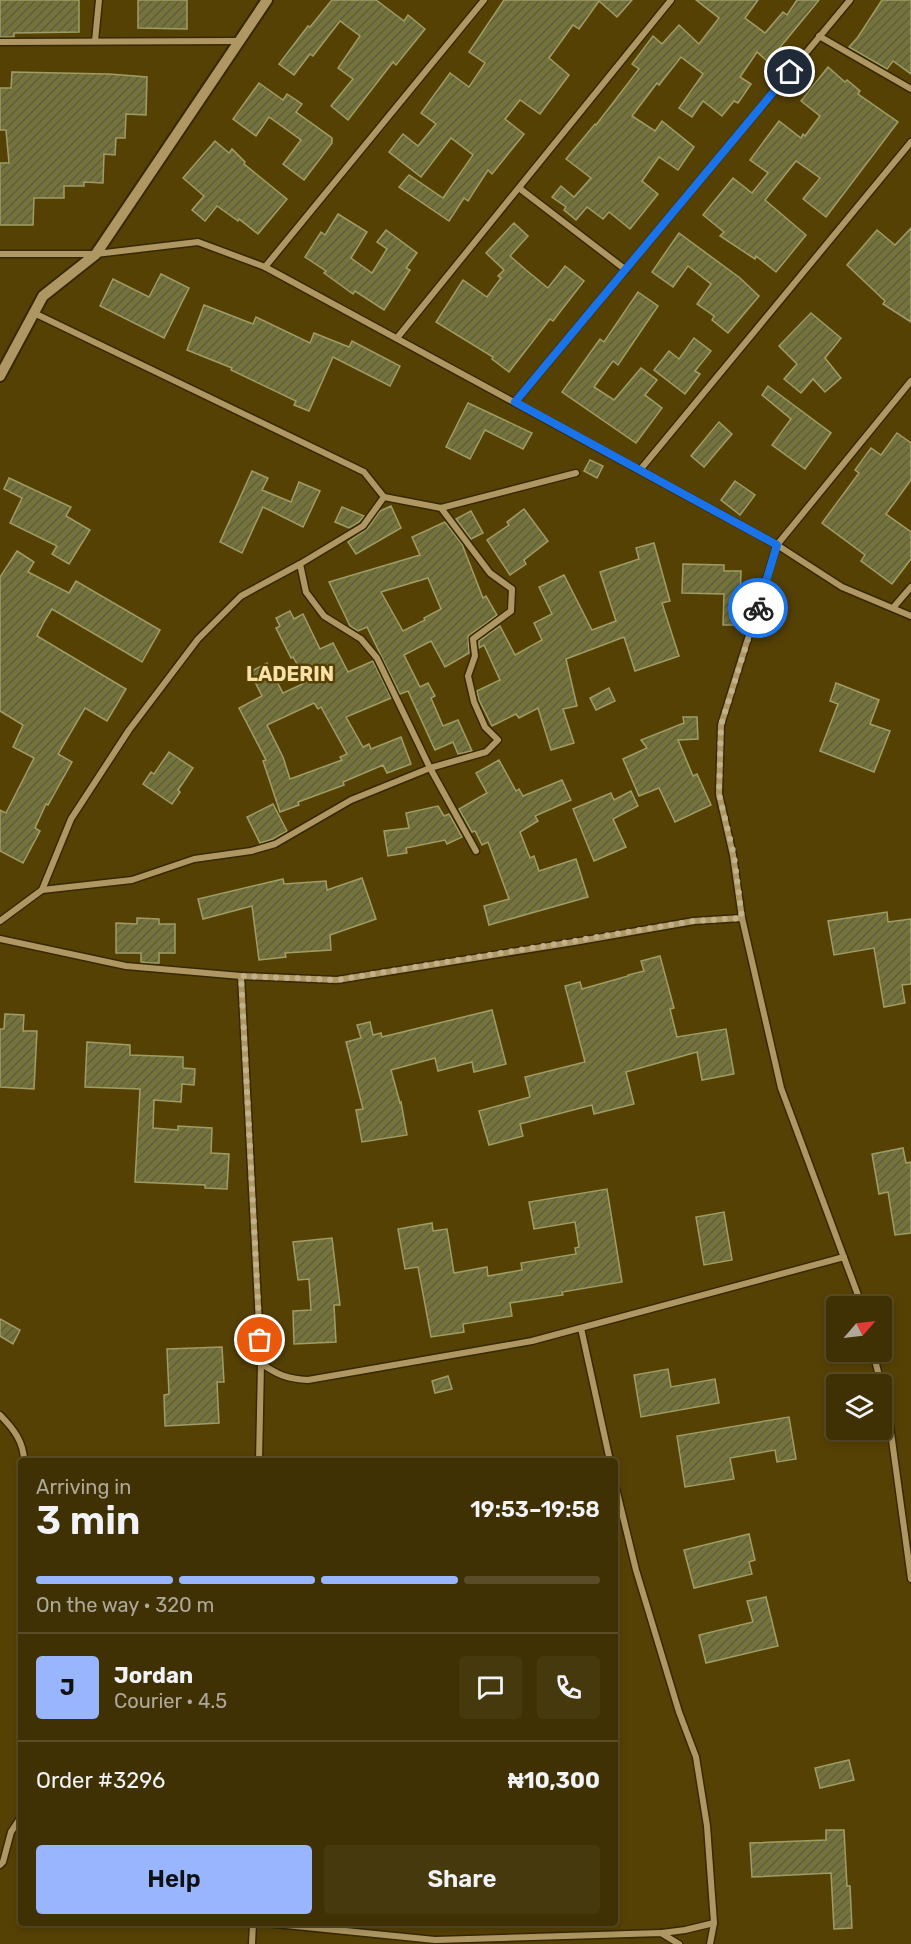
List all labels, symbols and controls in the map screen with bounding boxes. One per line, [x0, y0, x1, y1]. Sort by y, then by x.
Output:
pin [764, 46, 815, 97]
icon: home [773, 55, 806, 88]
courier [728, 578, 788, 638]
icon: bike [742, 592, 775, 625]
district label: LADERIN [246, 662, 334, 686]
north arrow [826, 1296, 892, 1362]
map controls [826, 1296, 892, 1440]
pin [234, 1314, 285, 1365]
icon: bag [243, 1323, 276, 1356]
button: layers [826, 1374, 892, 1440]
text: Arriving in [36, 1475, 131, 1499]
text: 19:53–19:58 [470, 1496, 600, 1523]
text: 3 min [36, 1498, 141, 1544]
text: On the way · 320 m [36, 1593, 214, 1617]
button: chat [459, 1656, 522, 1719]
button: phone [537, 1656, 600, 1719]
text: Jordan [114, 1662, 193, 1689]
text: J [60, 1674, 75, 1701]
text: Courier · 4.5 [114, 1689, 227, 1713]
text: Order #3296 [36, 1767, 165, 1794]
text: ₦10,300 [508, 1767, 600, 1794]
button: Help [36, 1845, 312, 1914]
button: Share [324, 1845, 600, 1914]

